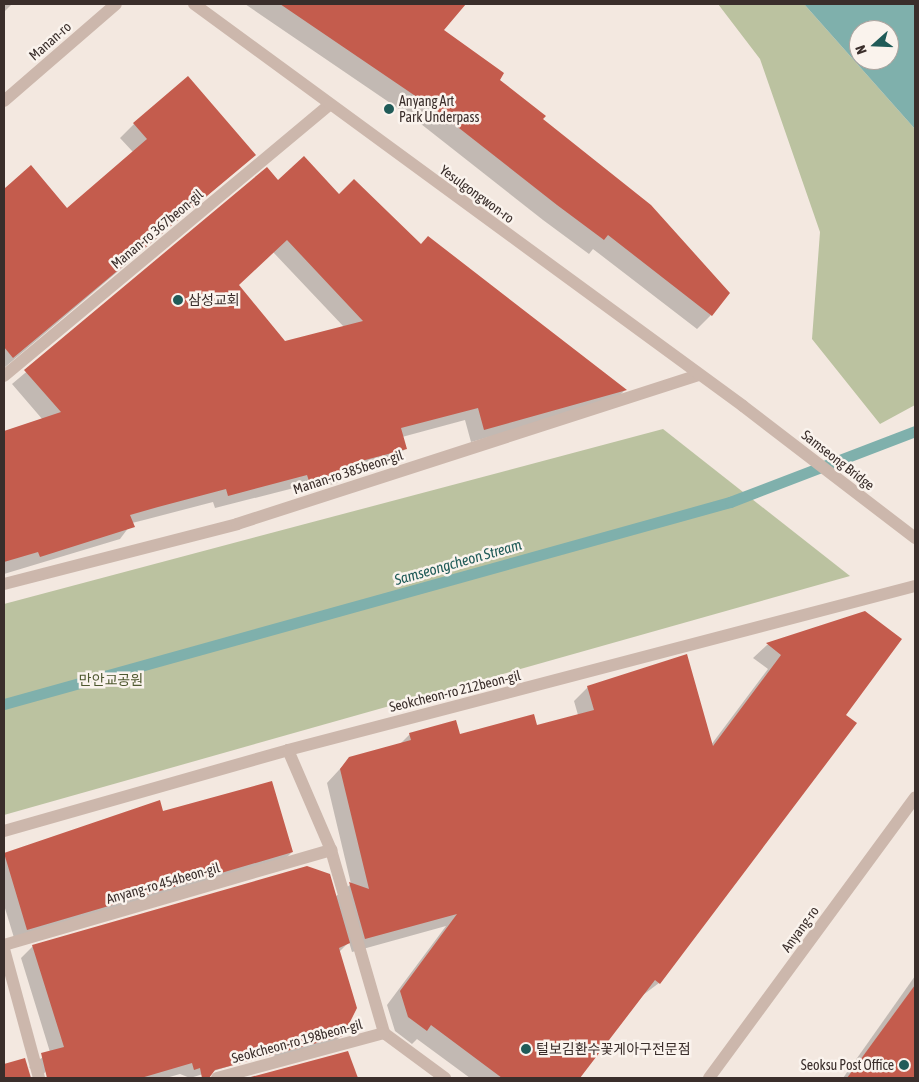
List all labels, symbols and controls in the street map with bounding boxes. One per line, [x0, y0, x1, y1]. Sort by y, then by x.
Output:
street label: Manan-ro [26, 18, 74, 64]
north arrow [849, 20, 899, 70]
text: N [852, 43, 870, 56]
place label: Anyang Art Park Underpass [399, 93, 479, 125]
marker: Anyang Art Park Underpass [383, 103, 395, 115]
street label: Yesulgongwon-ro [437, 161, 517, 227]
street label: Manan-ro 367beon-gil [108, 186, 206, 272]
place label: 삼성교회 [188, 292, 240, 308]
marker: 삼성교회 [172, 294, 184, 306]
street label: Samseong Bridge [798, 426, 878, 494]
street label: Manan-ro 385beon-gil [291, 446, 405, 498]
water label: Samseongcheon Stream [392, 535, 524, 589]
street label: Seokcheon-ro 212beon-gil [388, 667, 522, 715]
park label: 만안교공원 [79, 672, 143, 688]
street label: Anyang-ro 454beon-gil [104, 859, 222, 907]
street label: Anyang-ro [778, 903, 822, 955]
street label: Seokcheon-ro 198beon-gil [230, 1015, 364, 1067]
place label: 털보김환수꽃게아구전문점 [536, 1041, 691, 1057]
marker: 털보김환수꽃게아구전문점 [520, 1043, 532, 1055]
place label: Seoksu Post Office [801, 1057, 894, 1073]
marker: Seoksu Post Office [898, 1059, 910, 1071]

